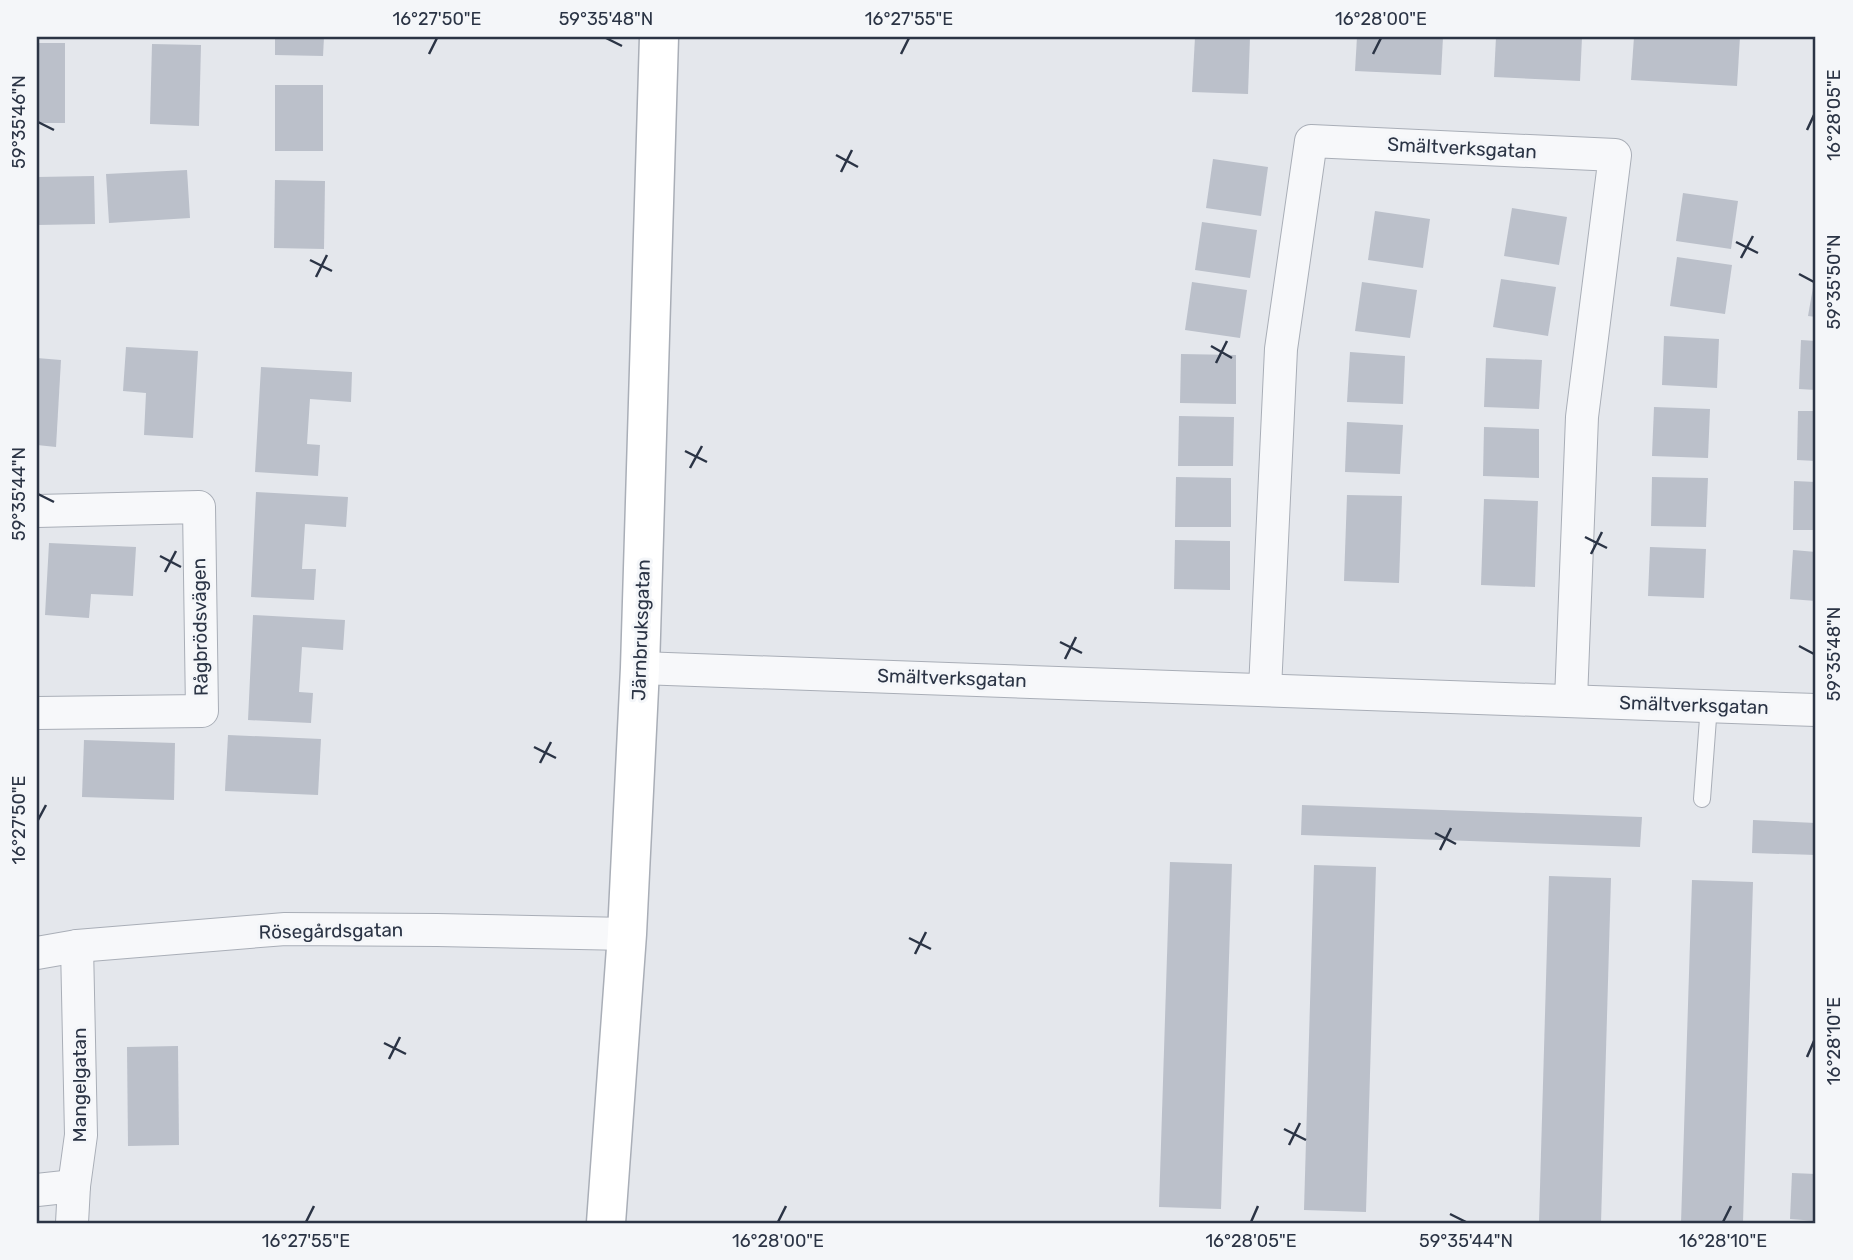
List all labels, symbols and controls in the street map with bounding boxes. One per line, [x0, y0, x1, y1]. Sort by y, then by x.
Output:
text: 16°27'50"E [392, 8, 482, 30]
text: 59°35'48"N [559, 8, 653, 30]
text: 16°27'55"E [865, 8, 953, 30]
text: 16°28'00"E [1335, 8, 1427, 30]
text: 16°28'05"E [1823, 69, 1845, 161]
text: 59°35'46"N [8, 75, 30, 169]
street label: Smältverksgatan [1387, 133, 1537, 163]
text: 59°35'50"N [1823, 234, 1845, 330]
text: 59°35'44"N [8, 447, 30, 541]
street label: Rågbrödsvägen [187, 558, 213, 696]
street label: Järnbruksgatan [627, 559, 655, 701]
text: 59°35'48"N [1823, 607, 1845, 701]
street label: Smältverksgatan [877, 664, 1027, 692]
street label: Smältverksgatan [1619, 691, 1769, 719]
text: 16°27'50"E [8, 775, 30, 865]
street label: Rösegårdsgatan [259, 918, 403, 944]
text: 16°28'10"E [1823, 997, 1845, 1085]
street label: Mangelgatan [68, 1028, 91, 1142]
text: 16°27'55"E [262, 1230, 350, 1252]
text: 16°28'00"E [732, 1230, 824, 1252]
text: 16°28'05"E [1205, 1230, 1297, 1252]
text: 59°35'44"N [1419, 1230, 1513, 1252]
text: 16°28'10"E [1679, 1230, 1767, 1252]

